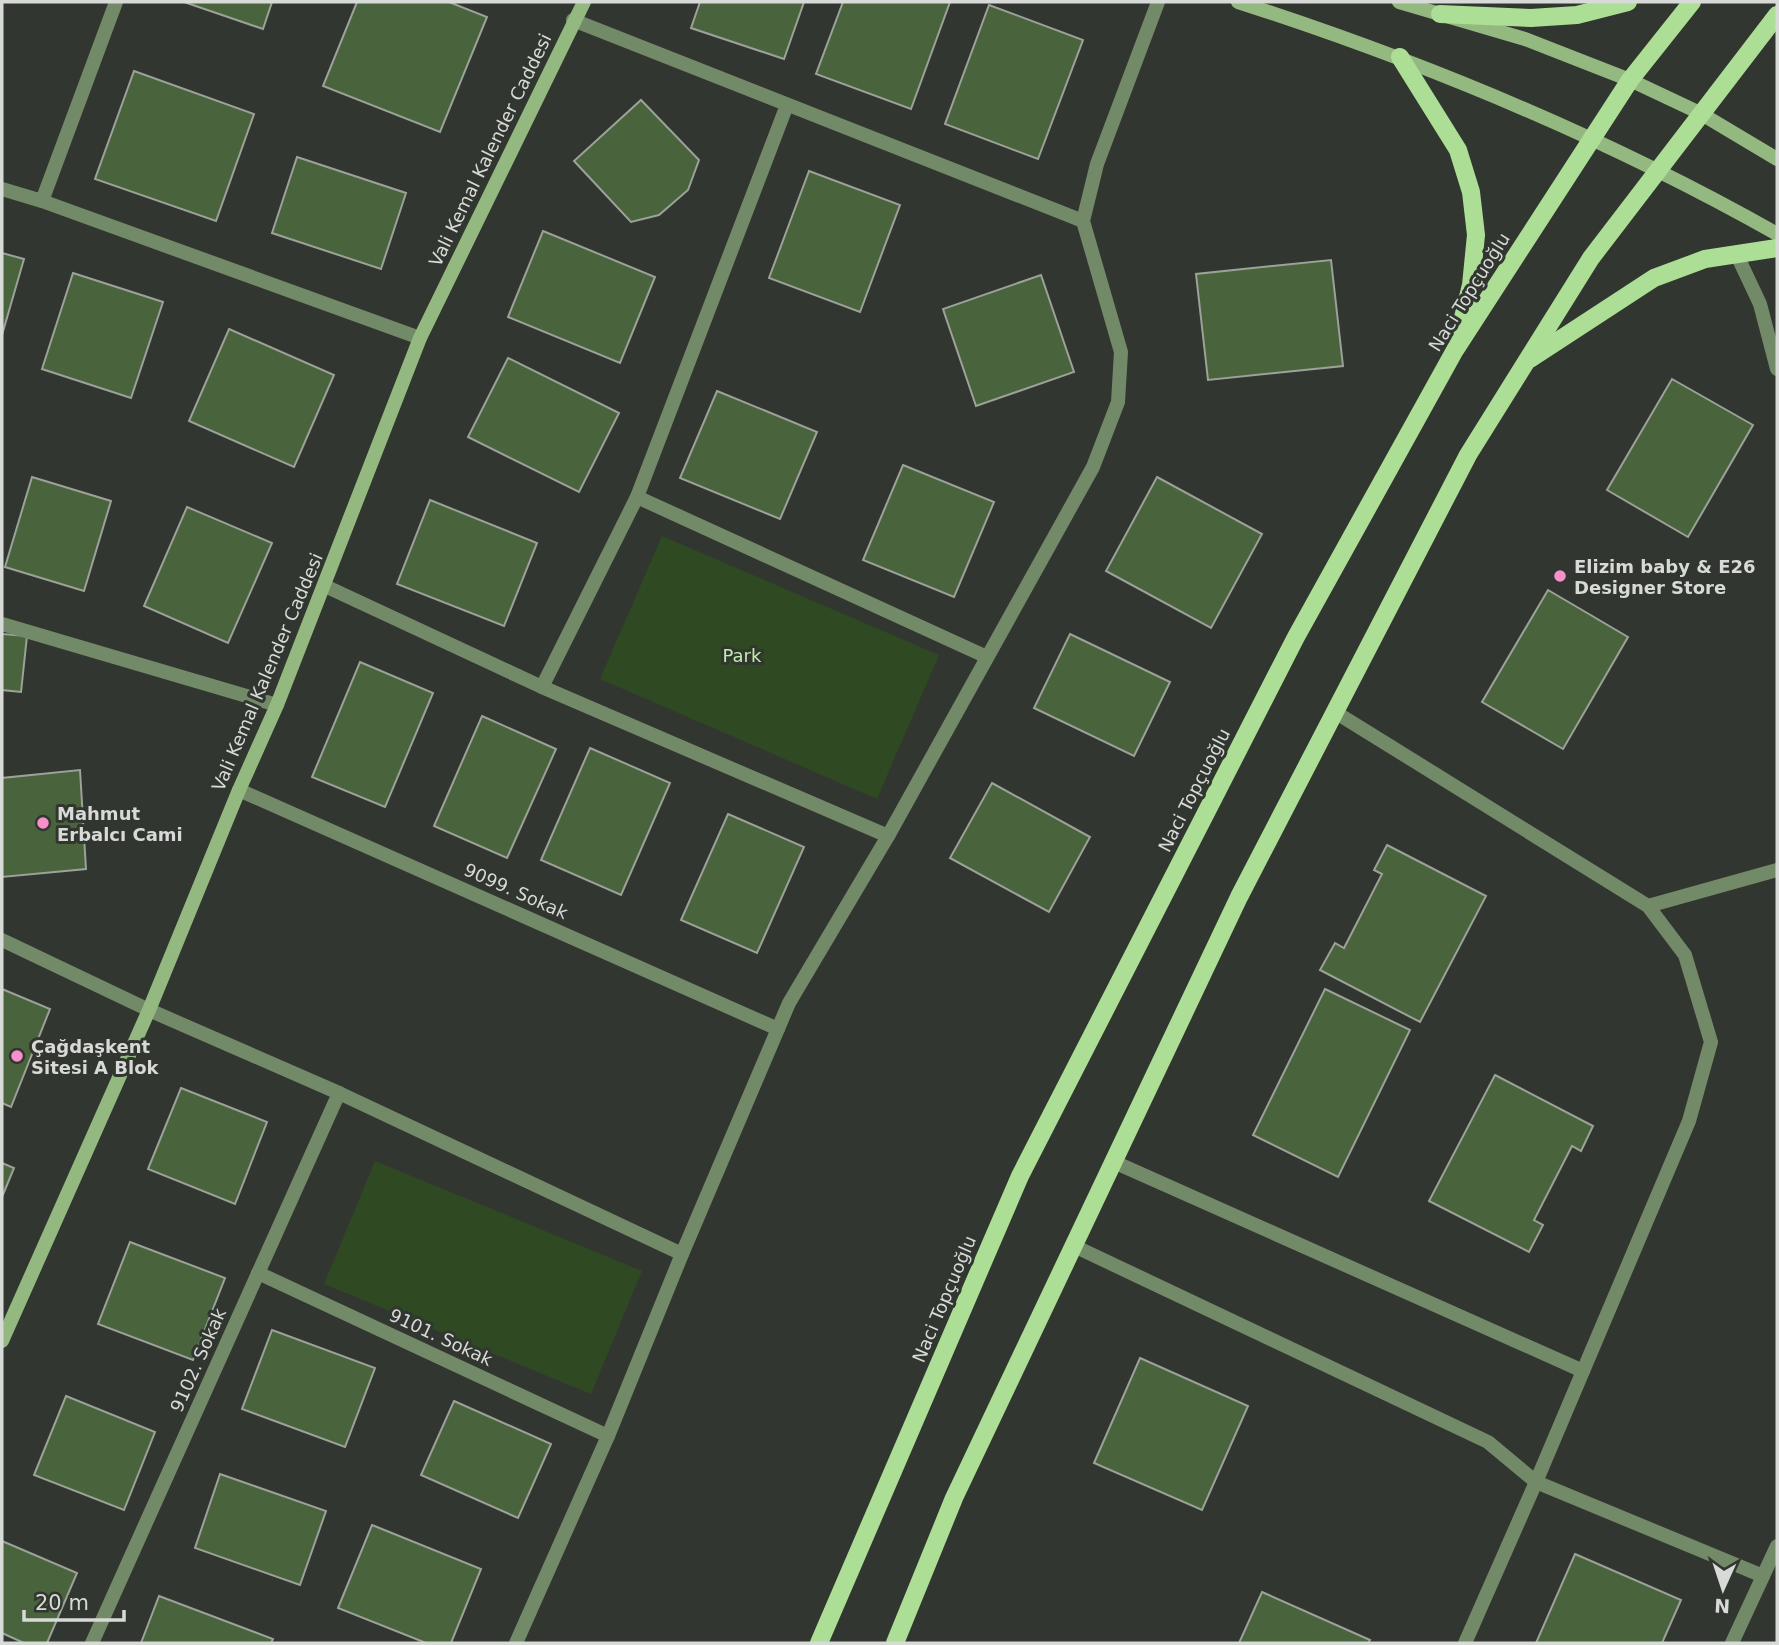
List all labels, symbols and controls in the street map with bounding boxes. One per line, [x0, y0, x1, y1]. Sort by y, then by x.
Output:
street label: Vali Kemal Kalender Caddesi [424, 30, 556, 270]
street label: Naci Topçuoğlu [1424, 229, 1514, 355]
street label: Vali Kemal Kalender Caddesi [207, 550, 327, 794]
place label: Elizim baby & E26 Designer Store [1574, 556, 1756, 598]
marker: Elizim baby & E26 Designer Store [1552, 568, 1568, 584]
park label: Park [723, 645, 762, 666]
street label: Naci Topçuoğlu [1154, 725, 1234, 855]
place label: Mahmut Erbalcı Cami [57, 803, 183, 845]
marker: Mahmut Erbalcı Cami [35, 815, 51, 831]
street label: 9099. Sokak [461, 859, 572, 923]
place label: Çağdaşkent Sitesi A Blok [31, 1036, 160, 1078]
marker: Çağdaşkent Sitesi A Blok [9, 1048, 25, 1064]
street label: Naci Topçuoğlu [908, 1232, 980, 1366]
street label: 9102. Sokak [166, 1304, 230, 1415]
street label: 9101. Sokak [386, 1304, 496, 1370]
north arrow [1688, 1554, 1758, 1624]
scale bar [24, 1578, 124, 1622]
text: 20 m [35, 1591, 89, 1615]
text: N [1714, 1595, 1731, 1617]

